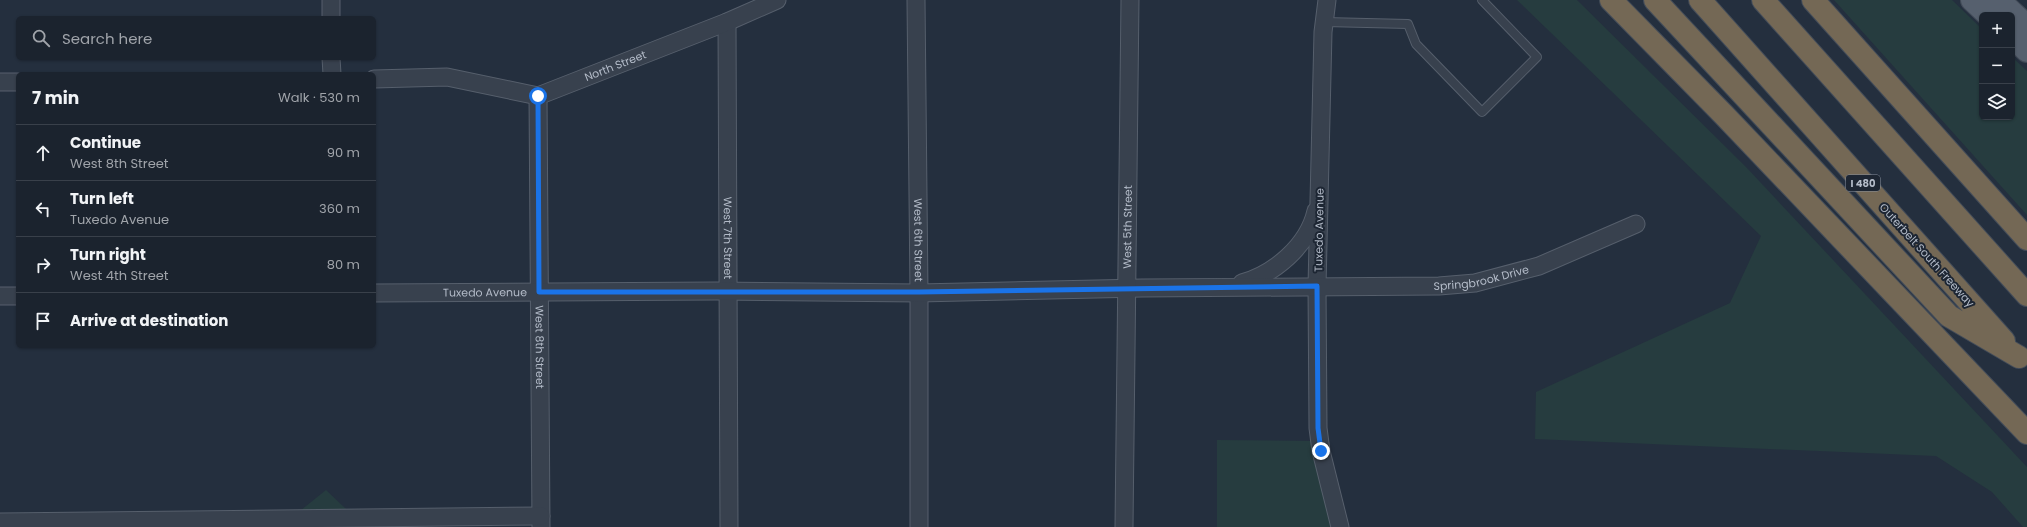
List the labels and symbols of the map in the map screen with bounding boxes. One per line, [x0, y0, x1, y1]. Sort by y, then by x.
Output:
street label: North Street [582, 46, 649, 85]
route start [529, 87, 547, 105]
road number: I 480 [1846, 175, 1880, 191]
street label: West 5th Street [1119, 185, 1136, 269]
street label: Tuxedo Avenue [1310, 188, 1328, 272]
street label: West 7th Street [720, 197, 736, 279]
street label: West 6th Street [910, 198, 927, 282]
street label: Outerbelt South Freeway [1876, 199, 1979, 311]
street label: Springbrook Drive [1433, 261, 1531, 294]
street label: Tuxedo Avenue [443, 284, 527, 301]
street label: West 8th Street [531, 305, 548, 389]
route end [1312, 442, 1330, 460]

